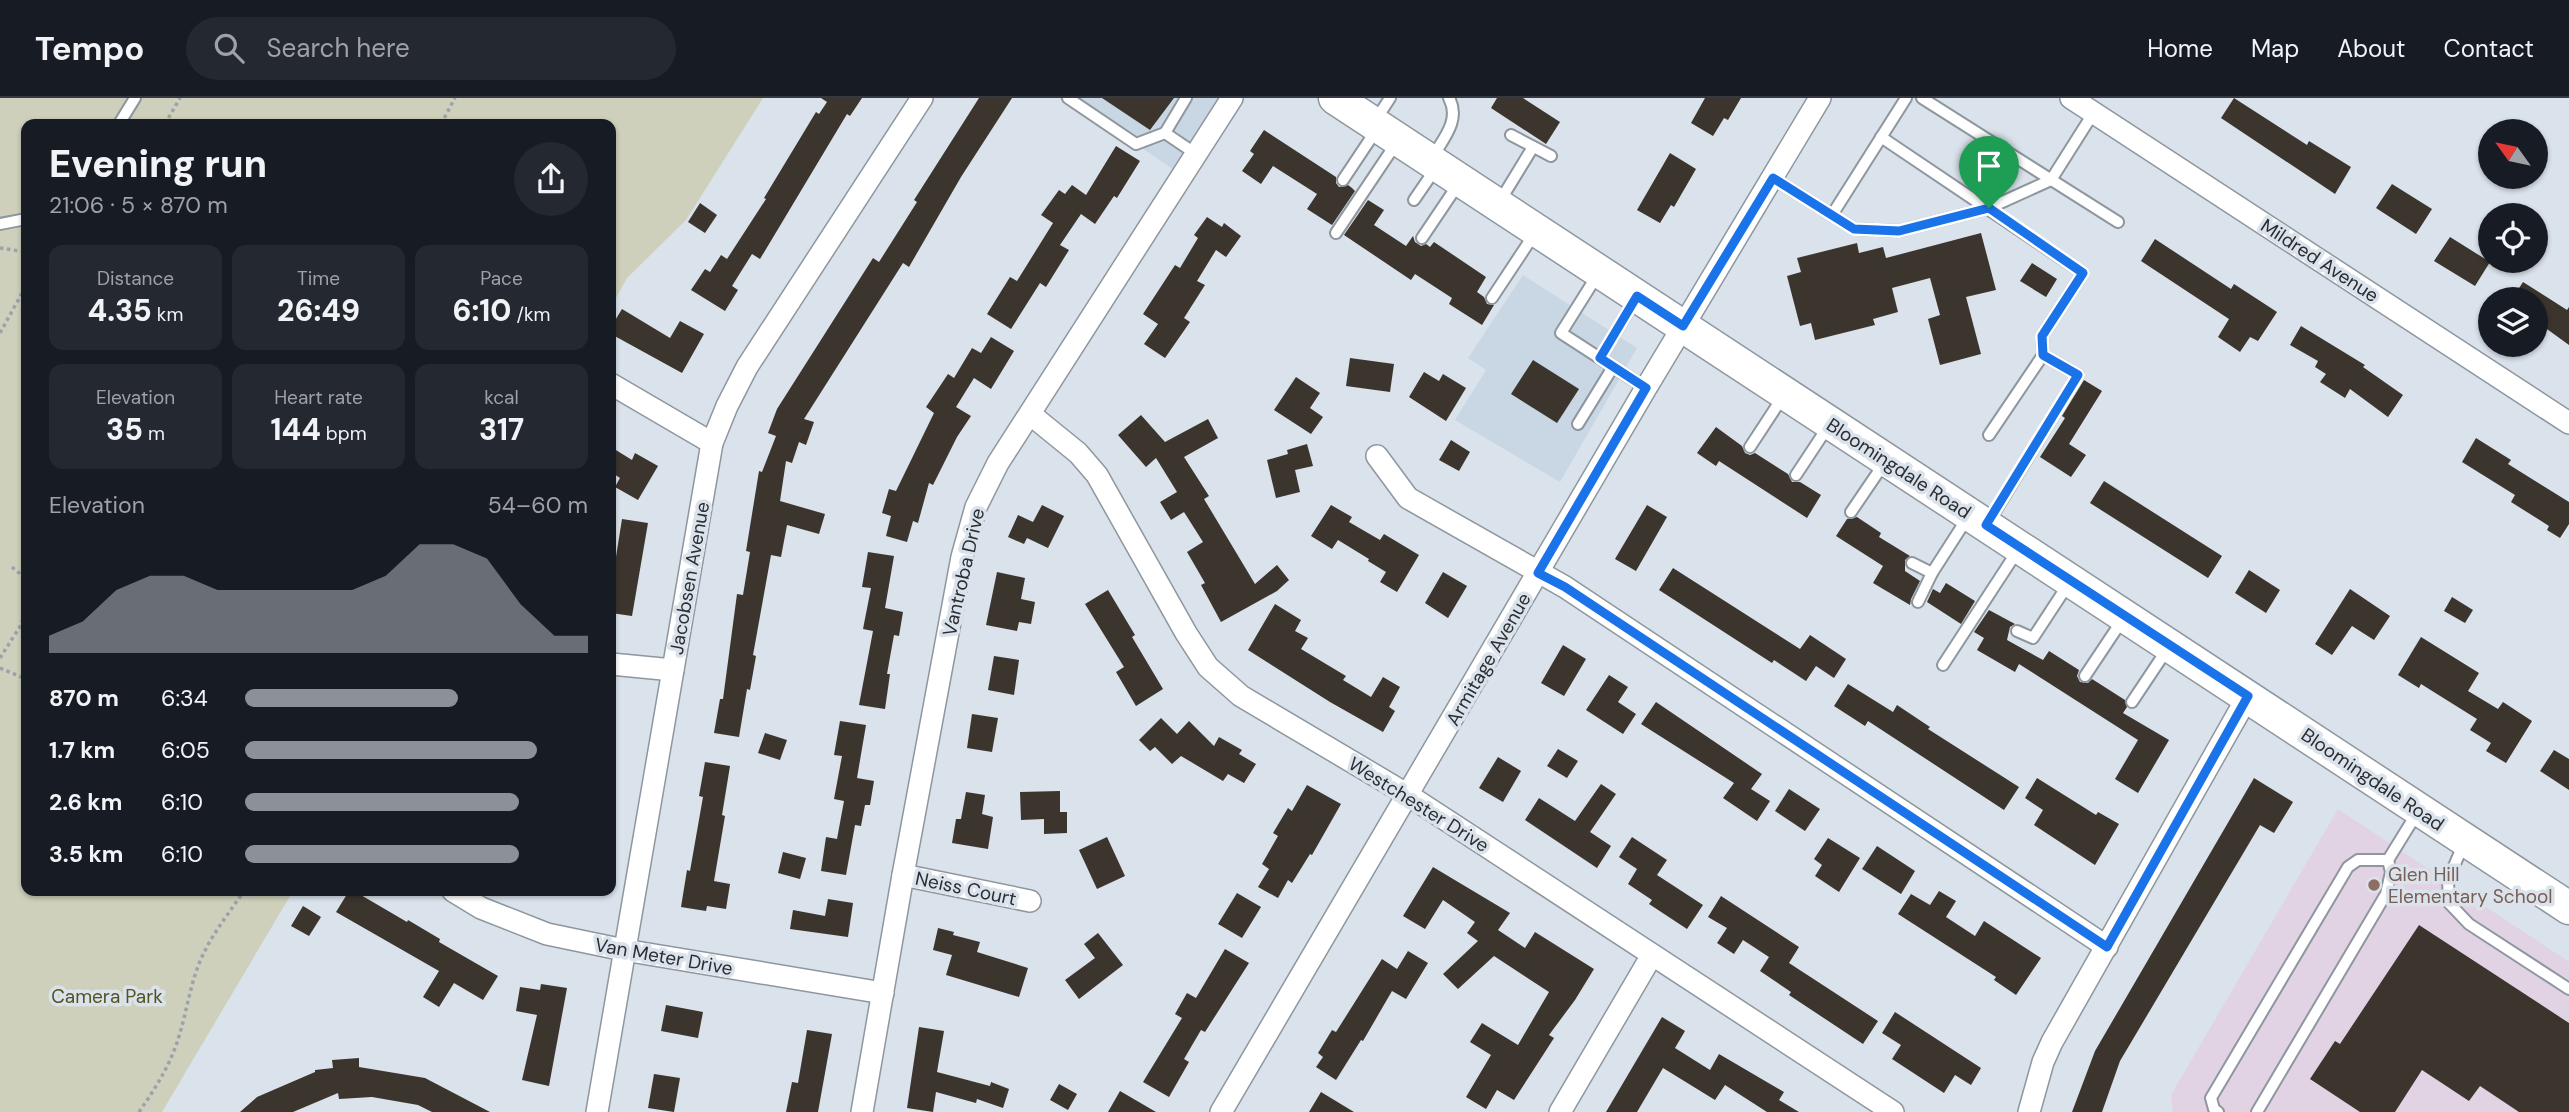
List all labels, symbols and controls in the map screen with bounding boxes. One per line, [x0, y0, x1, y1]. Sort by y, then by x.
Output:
search box [186, 17, 676, 80]
text: Tempo [35, 27, 144, 70]
icon: search [210, 29, 248, 67]
text: Search here [266, 31, 410, 65]
text: Home [2147, 33, 2213, 64]
text: Map [2251, 33, 2299, 64]
text: About [2337, 33, 2406, 64]
text: Contact [2444, 33, 2534, 64]
north arrow [2478, 119, 2548, 189]
map controls [2478, 119, 2548, 357]
pin [1959, 136, 2019, 208]
text: Evening run [49, 139, 267, 189]
button: share [514, 142, 588, 216]
icon: arrive [1970, 147, 2008, 185]
text: 21:06 · 5 × 870 m [49, 190, 228, 220]
button: locate [2478, 203, 2548, 273]
street label: Mildred Avenue [2256, 213, 2383, 308]
text: Distance [97, 266, 174, 291]
text: Time [297, 266, 340, 291]
text: Pace [480, 266, 523, 291]
button: layers [2478, 287, 2548, 357]
text: 4.35 [88, 291, 152, 330]
text: 26:49 [277, 291, 360, 330]
text: 6:10 [452, 291, 512, 330]
text: km [152, 302, 183, 327]
text: /km [512, 302, 551, 327]
text: Elevation [96, 385, 175, 410]
text: Heart rate [274, 385, 363, 410]
text: kcal [484, 385, 519, 410]
text: 35 [106, 410, 143, 449]
text: 144 [270, 410, 321, 449]
text: 317 [479, 410, 524, 449]
street label: Bloomingdale Road [1822, 412, 1976, 524]
text: m [143, 421, 165, 446]
text: bpm [321, 421, 367, 446]
text: Elevation [49, 490, 145, 520]
text: 54–60 m [488, 490, 588, 520]
street label: Jacobsen Avenue [664, 500, 715, 656]
street label: Vantroba Drive [937, 506, 990, 639]
street label: Armitage Avenue [1440, 588, 1537, 730]
text: 870 m [49, 683, 119, 713]
text: 6:34 [161, 683, 208, 713]
street label: Bloomingdale Road [2296, 722, 2449, 837]
text: 1.7 km [49, 735, 115, 765]
text: 6:05 [161, 735, 210, 765]
street label: Westchester Drive [1344, 751, 1494, 858]
text: 2.6 km [49, 787, 122, 817]
text: 6:10 [161, 787, 203, 817]
text: 3.5 km [49, 839, 123, 869]
text: 6:10 [161, 839, 203, 869]
place label: Glen Hill Elementary School [2388, 862, 2552, 909]
street label: Neiss Court [913, 866, 1019, 911]
marker: Glen Hill Elementary School [2366, 877, 2382, 893]
street label: Van Meter Drive [593, 932, 735, 981]
park label: Camera Park [51, 984, 163, 1009]

